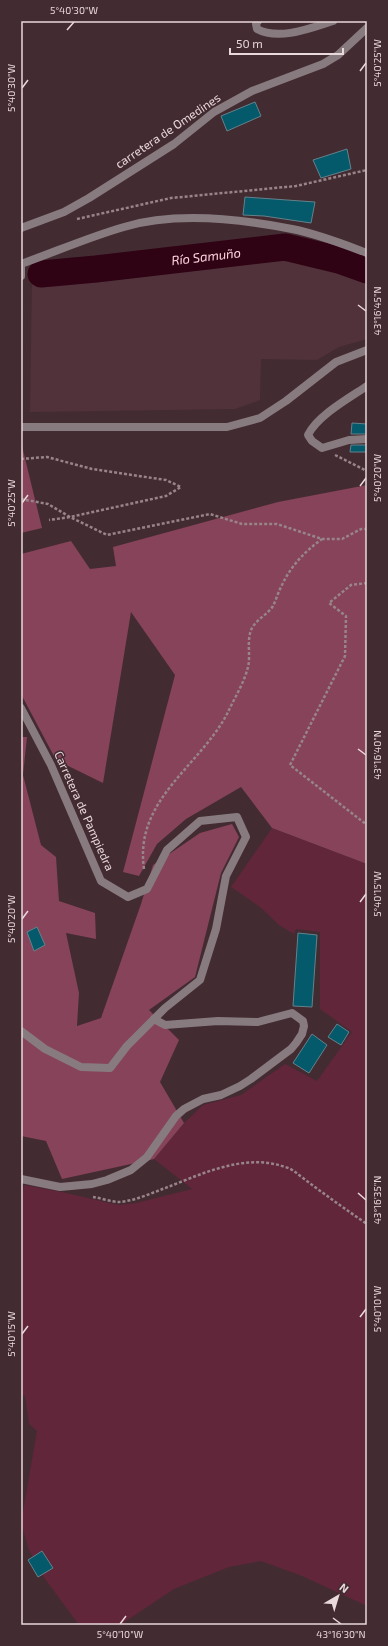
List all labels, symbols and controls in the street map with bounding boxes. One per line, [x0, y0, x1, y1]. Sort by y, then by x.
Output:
text: 5°40'30"W [50, 4, 98, 16]
scale bar [230, 30, 343, 56]
text: 50 m [236, 36, 263, 50]
text: 5°40'25"W [371, 39, 383, 87]
text: 5°40'30"W [5, 64, 17, 112]
street label: carretera de Omedines [112, 90, 223, 171]
water label: Río Samuño [170, 244, 242, 268]
text: 43°16'45"N [371, 286, 383, 336]
text: 5°40'20"W [371, 454, 383, 502]
text: 5°40'25"W [5, 479, 17, 527]
text: 43°16'40"N [371, 730, 383, 780]
street label: Carretera de Pampiedra [52, 749, 118, 872]
text: 5°40'15"W [371, 871, 383, 917]
text: 5°40'20"W [5, 895, 17, 943]
text: 43°16'35"N [371, 1176, 383, 1224]
text: 5°40'10"W [371, 1285, 383, 1332]
text: 5°40'15"W [5, 1311, 17, 1357]
north arrow [318, 1576, 358, 1616]
text: N [337, 1580, 352, 1595]
text: 5°40'10"W [97, 1628, 144, 1640]
text: 43°16'30"N [316, 1628, 366, 1640]

